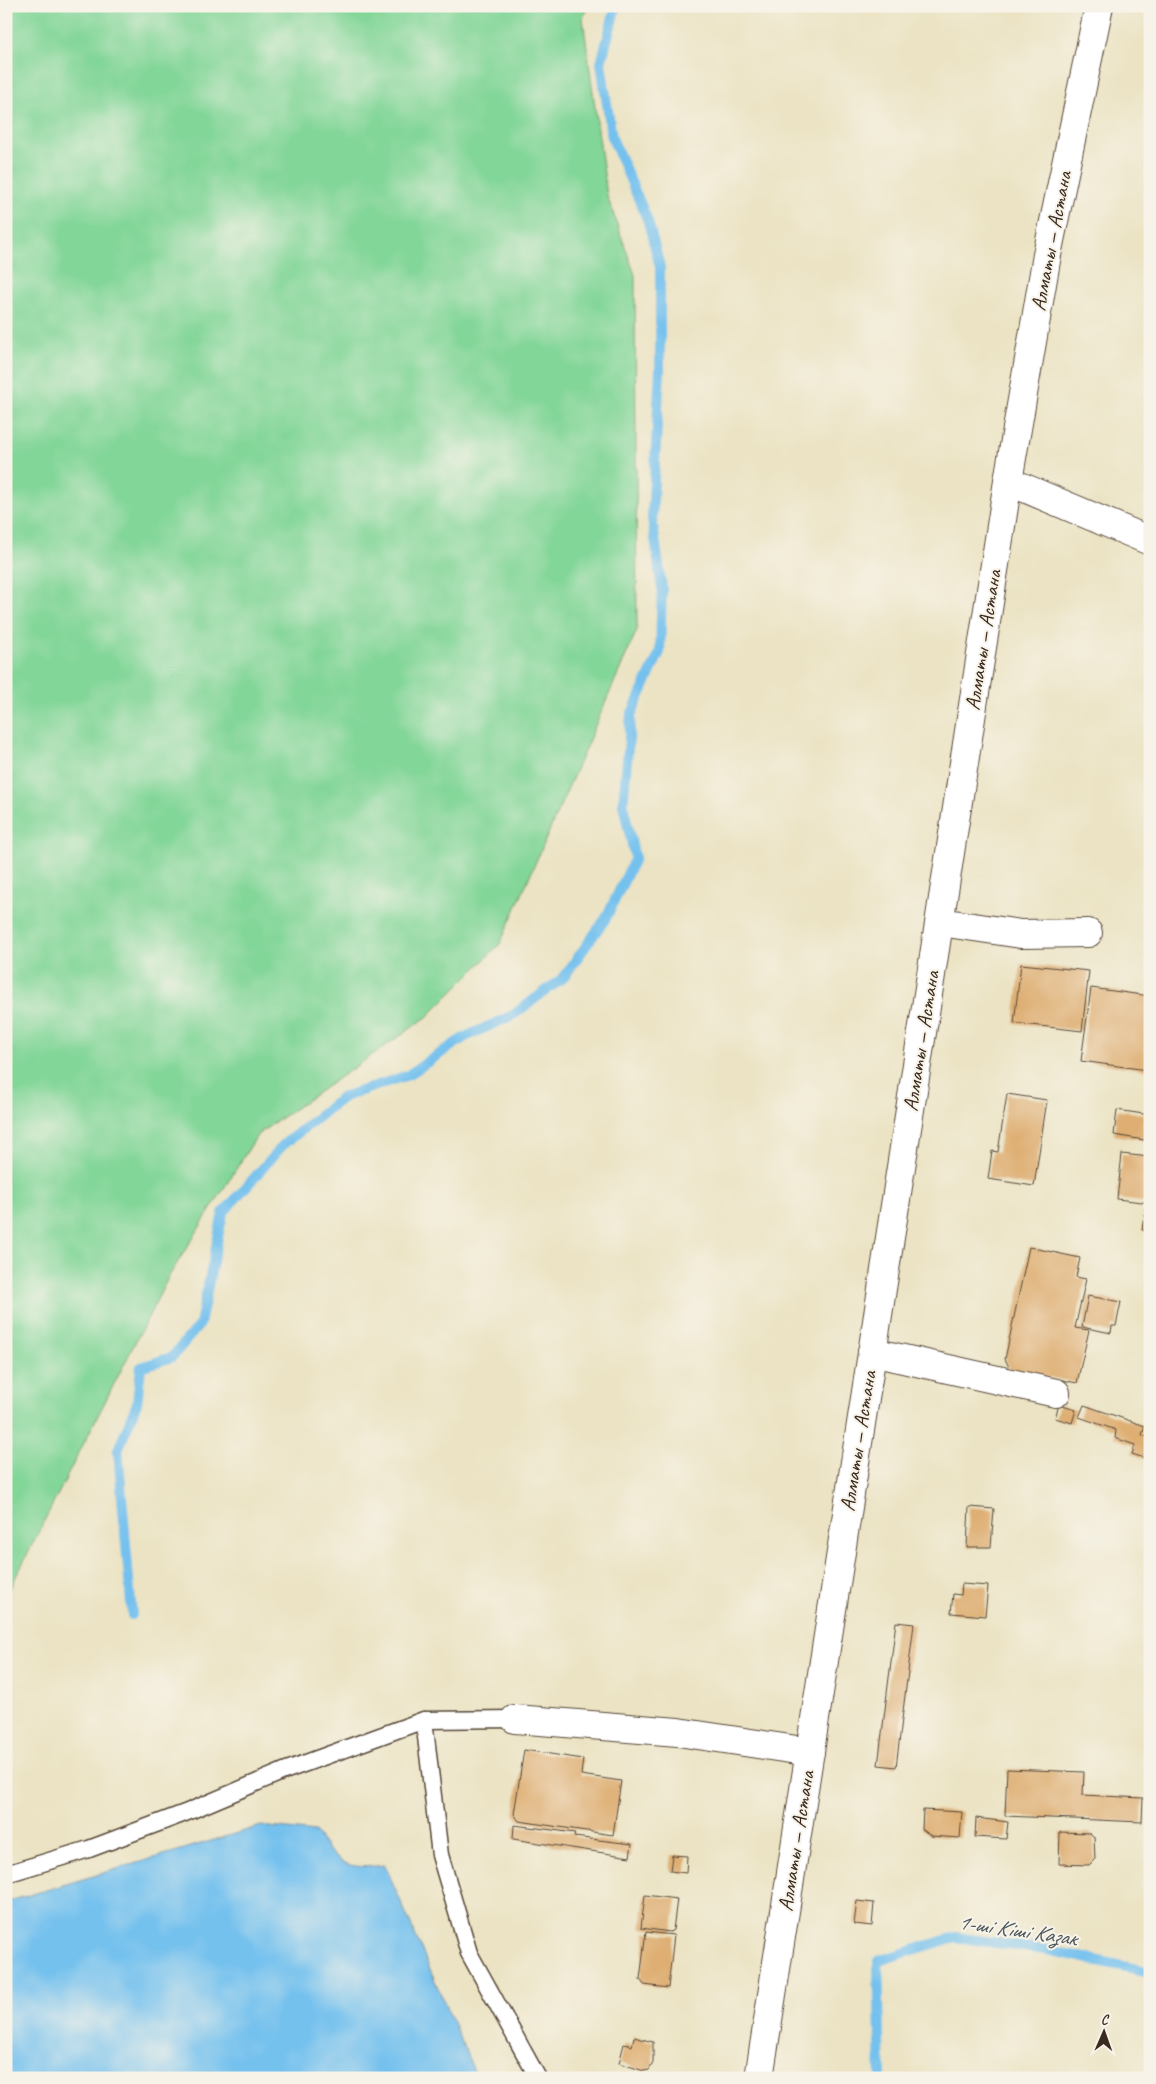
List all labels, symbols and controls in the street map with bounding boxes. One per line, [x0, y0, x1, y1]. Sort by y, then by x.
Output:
street label: Алматы — Астана [1025, 168, 1078, 313]
street label: Алматы — Астана [959, 567, 1007, 712]
street label: Алматы — Астана [897, 968, 945, 1113]
street label: Алматы — Астана [834, 1368, 882, 1513]
street label: Алматы — Астана [772, 1768, 820, 1913]
water label: 1-ші Кіші Казак [956, 1908, 1082, 1953]
north arrow [1078, 2006, 1128, 2056]
text: С [1101, 2011, 1110, 2028]

